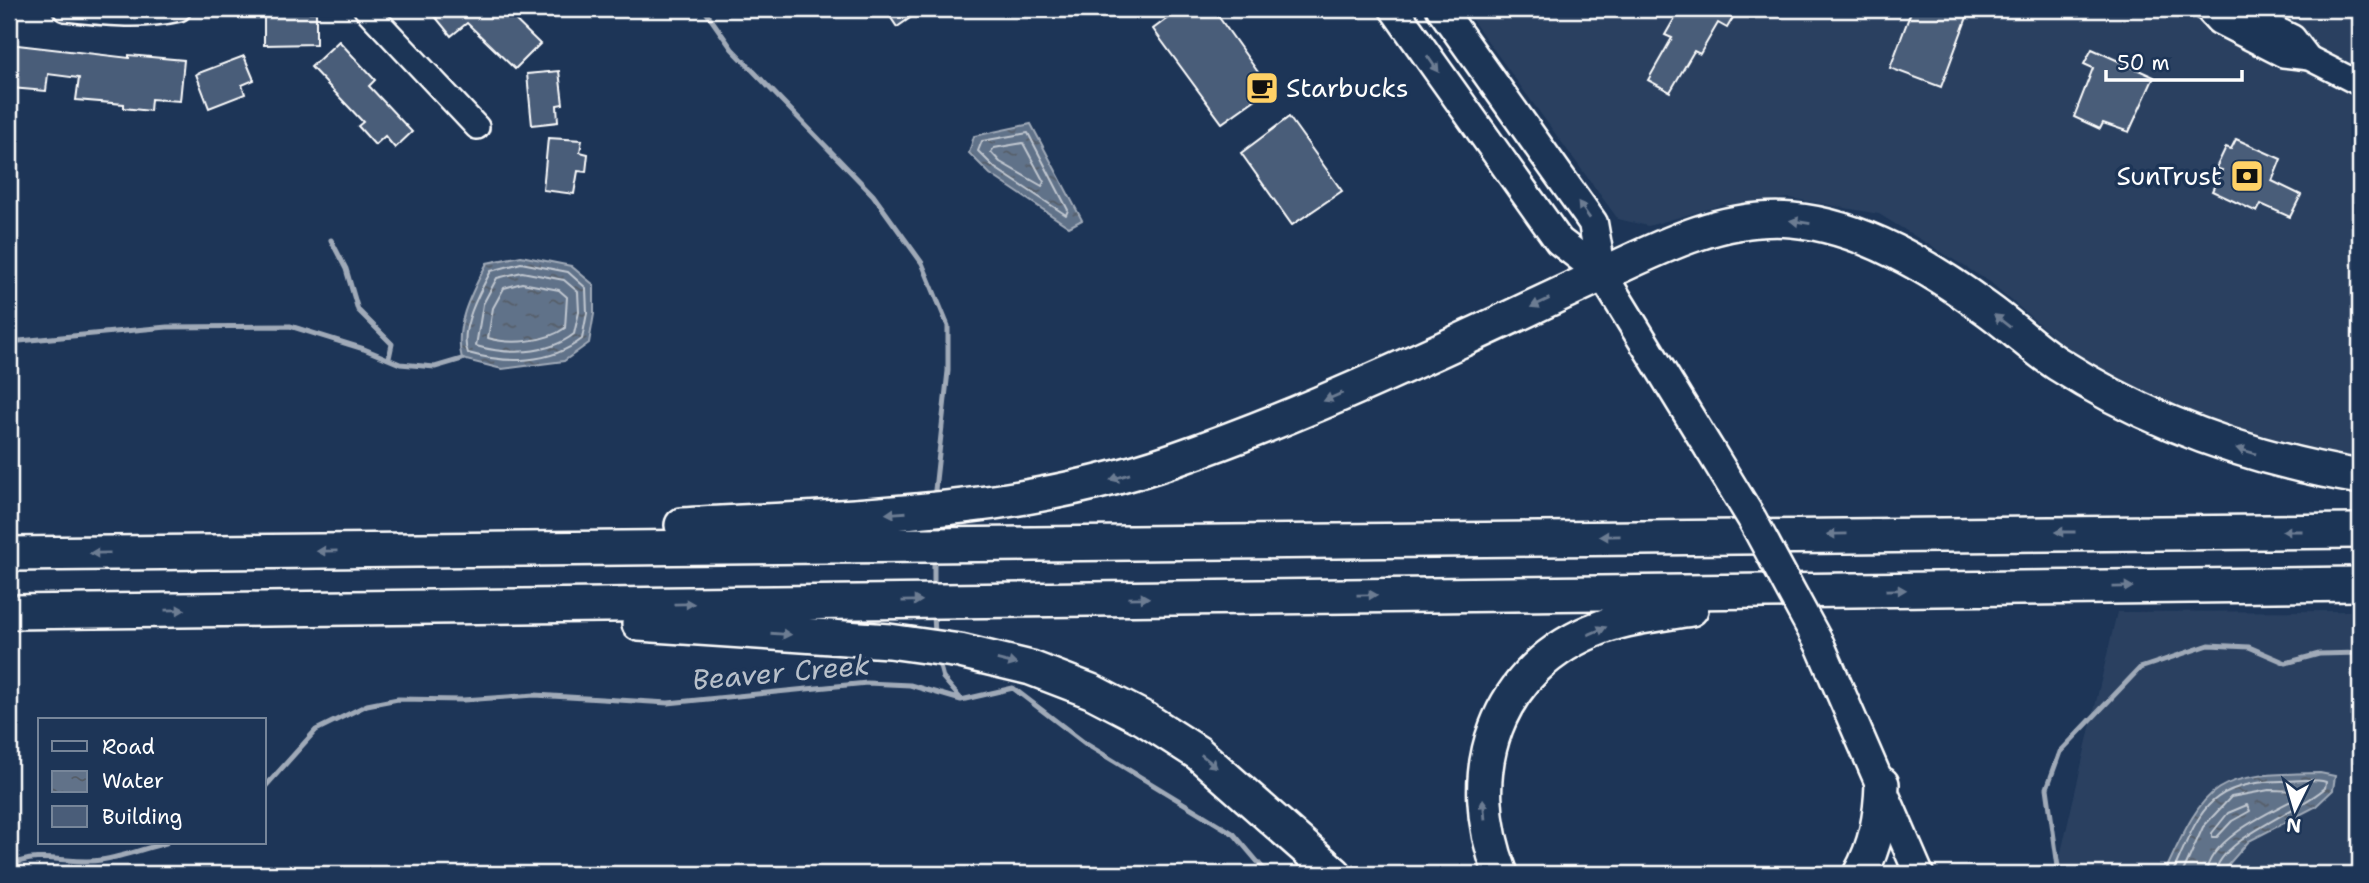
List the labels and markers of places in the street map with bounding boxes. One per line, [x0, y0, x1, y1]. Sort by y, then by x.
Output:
cafe icon: Starbucks [1243, 69, 1281, 107]
place label: Starbucks [1286, 70, 1409, 105]
bank icon: SunTrust [2228, 157, 2266, 195]
place label: SunTrust [2116, 158, 2222, 193]

